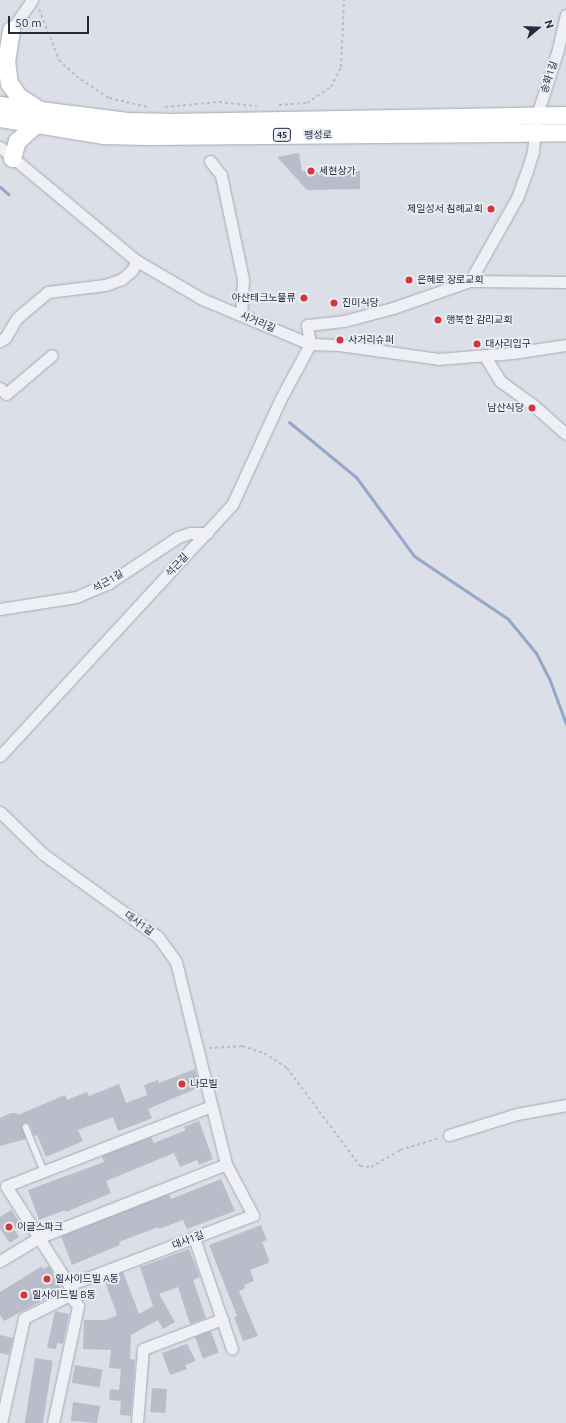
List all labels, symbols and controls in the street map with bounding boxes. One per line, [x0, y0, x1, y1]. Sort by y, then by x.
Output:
scale bar [10, 8, 91, 34]
north arrow [518, 8, 558, 48]
text: 50 m [15, 16, 42, 29]
text: N [542, 18, 556, 30]
street label: 송화1길 [538, 59, 560, 95]
road number: 45 [272, 128, 292, 142]
street label: 팽성로 [304, 129, 332, 141]
place label: 세현상가 [319, 165, 356, 177]
marker: 세현상가 [306, 166, 316, 176]
place label: 제일성서 침례교회 [407, 203, 483, 215]
marker: 제일성서 침례교회 [486, 204, 496, 214]
place label: 은혜로 장로교회 [417, 274, 484, 286]
marker: 은혜로 장로교회 [404, 275, 414, 285]
place label: 아산테크노물류 [232, 292, 296, 304]
marker: 아산테크노물류 [299, 293, 309, 303]
place label: 진미식당 [342, 297, 379, 309]
marker: 진미식당 [329, 298, 339, 308]
street label: 사거리길 [239, 310, 277, 334]
place label: 행복한 감리교회 [446, 314, 513, 326]
marker: 행복한 감리교회 [433, 315, 443, 325]
place label: 사거리슈퍼 [348, 334, 394, 346]
marker: 사거리슈퍼 [335, 335, 345, 345]
place label: 대사리입구 [485, 338, 531, 350]
marker: 대사리입구 [472, 339, 482, 349]
place label: 남산식당 [487, 402, 524, 414]
marker: 남산식당 [527, 403, 537, 413]
street label: 석근길 [163, 551, 191, 579]
street label: 석근1길 [91, 567, 125, 595]
street label: 대사1길 [122, 908, 156, 938]
place label: 나모빌 [190, 1078, 218, 1090]
marker: 나모빌 [177, 1079, 187, 1089]
place label: 이글스파크 [17, 1221, 63, 1233]
marker: 이글스파크 [4, 1222, 14, 1232]
street label: 대사1길 [170, 1228, 206, 1252]
place label: 힐사이드빌 A동 [55, 1273, 119, 1285]
marker: 힐사이드빌 A동 [42, 1274, 52, 1284]
place label: 힐사이드빌 B동 [32, 1289, 96, 1301]
marker: 힐사이드빌 B동 [19, 1290, 29, 1300]

